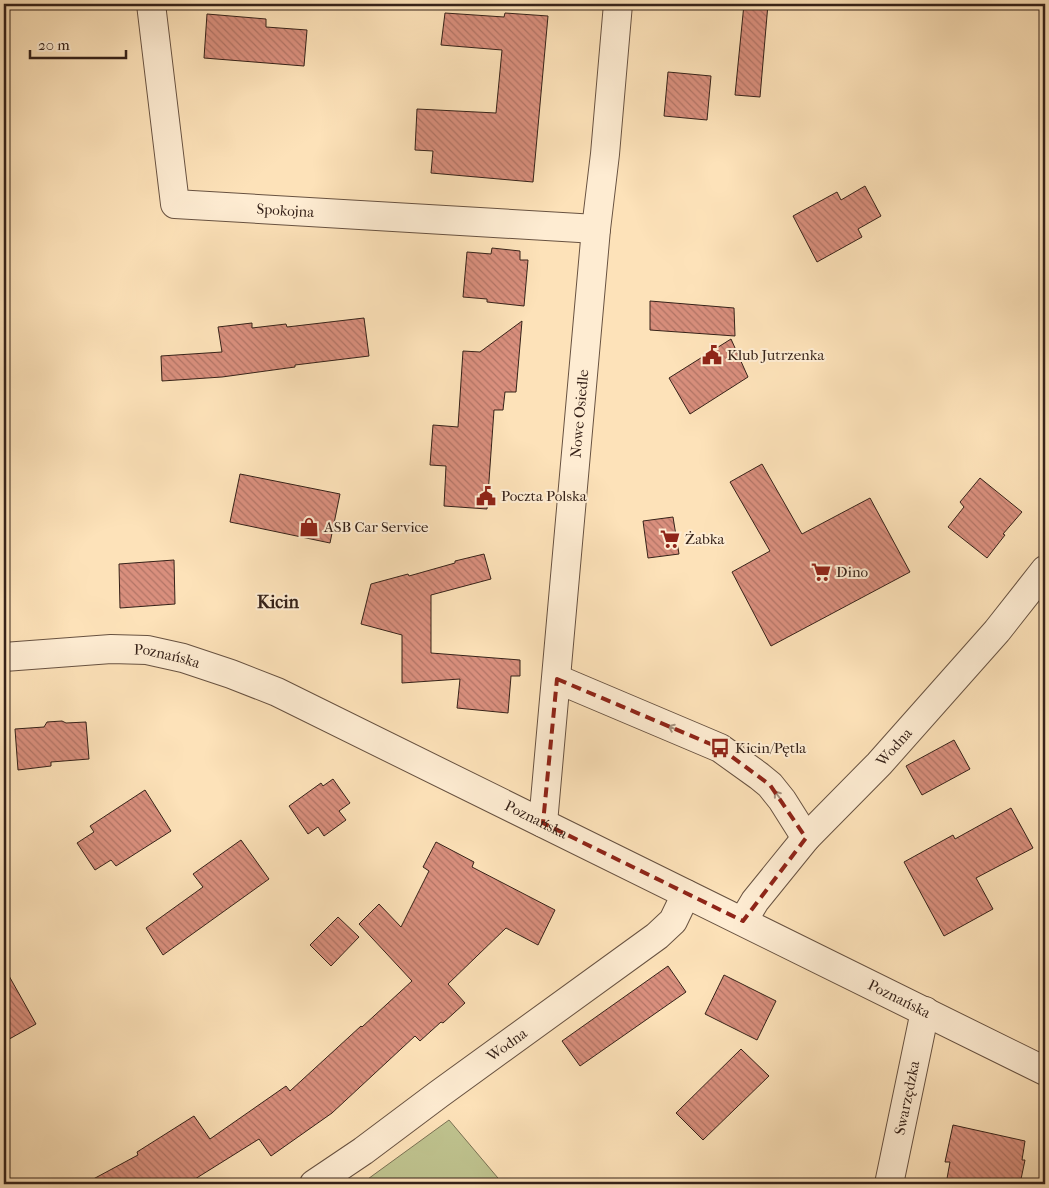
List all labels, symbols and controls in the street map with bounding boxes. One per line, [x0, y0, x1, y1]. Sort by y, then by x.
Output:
scale bar [30, 28, 126, 60]
text: 20 m [38, 36, 70, 54]
street label: Spokojna [256, 200, 316, 221]
public building icon: Klub Jutrzenka [701, 344, 723, 366]
place label: Klub Jutrzenka [727, 346, 825, 364]
street label: Nowe Osiedle [567, 368, 592, 459]
public building icon: Poczta Polska [475, 485, 497, 507]
place label: Poczta Polska [501, 487, 588, 505]
shop icon: ASB Car Service [298, 516, 320, 538]
place label: ASB Car Service [323, 518, 429, 536]
supermarket icon: Żabka [659, 528, 681, 550]
place label: Żabka [685, 530, 726, 548]
supermarket icon: Dino [810, 561, 832, 583]
place label: Dino [836, 563, 869, 581]
district label: Kicin [257, 592, 300, 613]
street label: Poznańska [134, 641, 204, 672]
street label: Wodna [872, 723, 916, 771]
one-way arrow [668, 724, 683, 734]
bus stop icon: Kicin/Pętla [709, 737, 731, 759]
place label: Kicin/Pętla [735, 739, 807, 757]
one-way arrow [774, 790, 784, 804]
street label: Poznańska [502, 797, 571, 843]
street label: Poznańska [865, 976, 934, 1022]
street label: Wodna [483, 1024, 531, 1066]
street label: Swarzędzka [890, 1058, 924, 1137]

